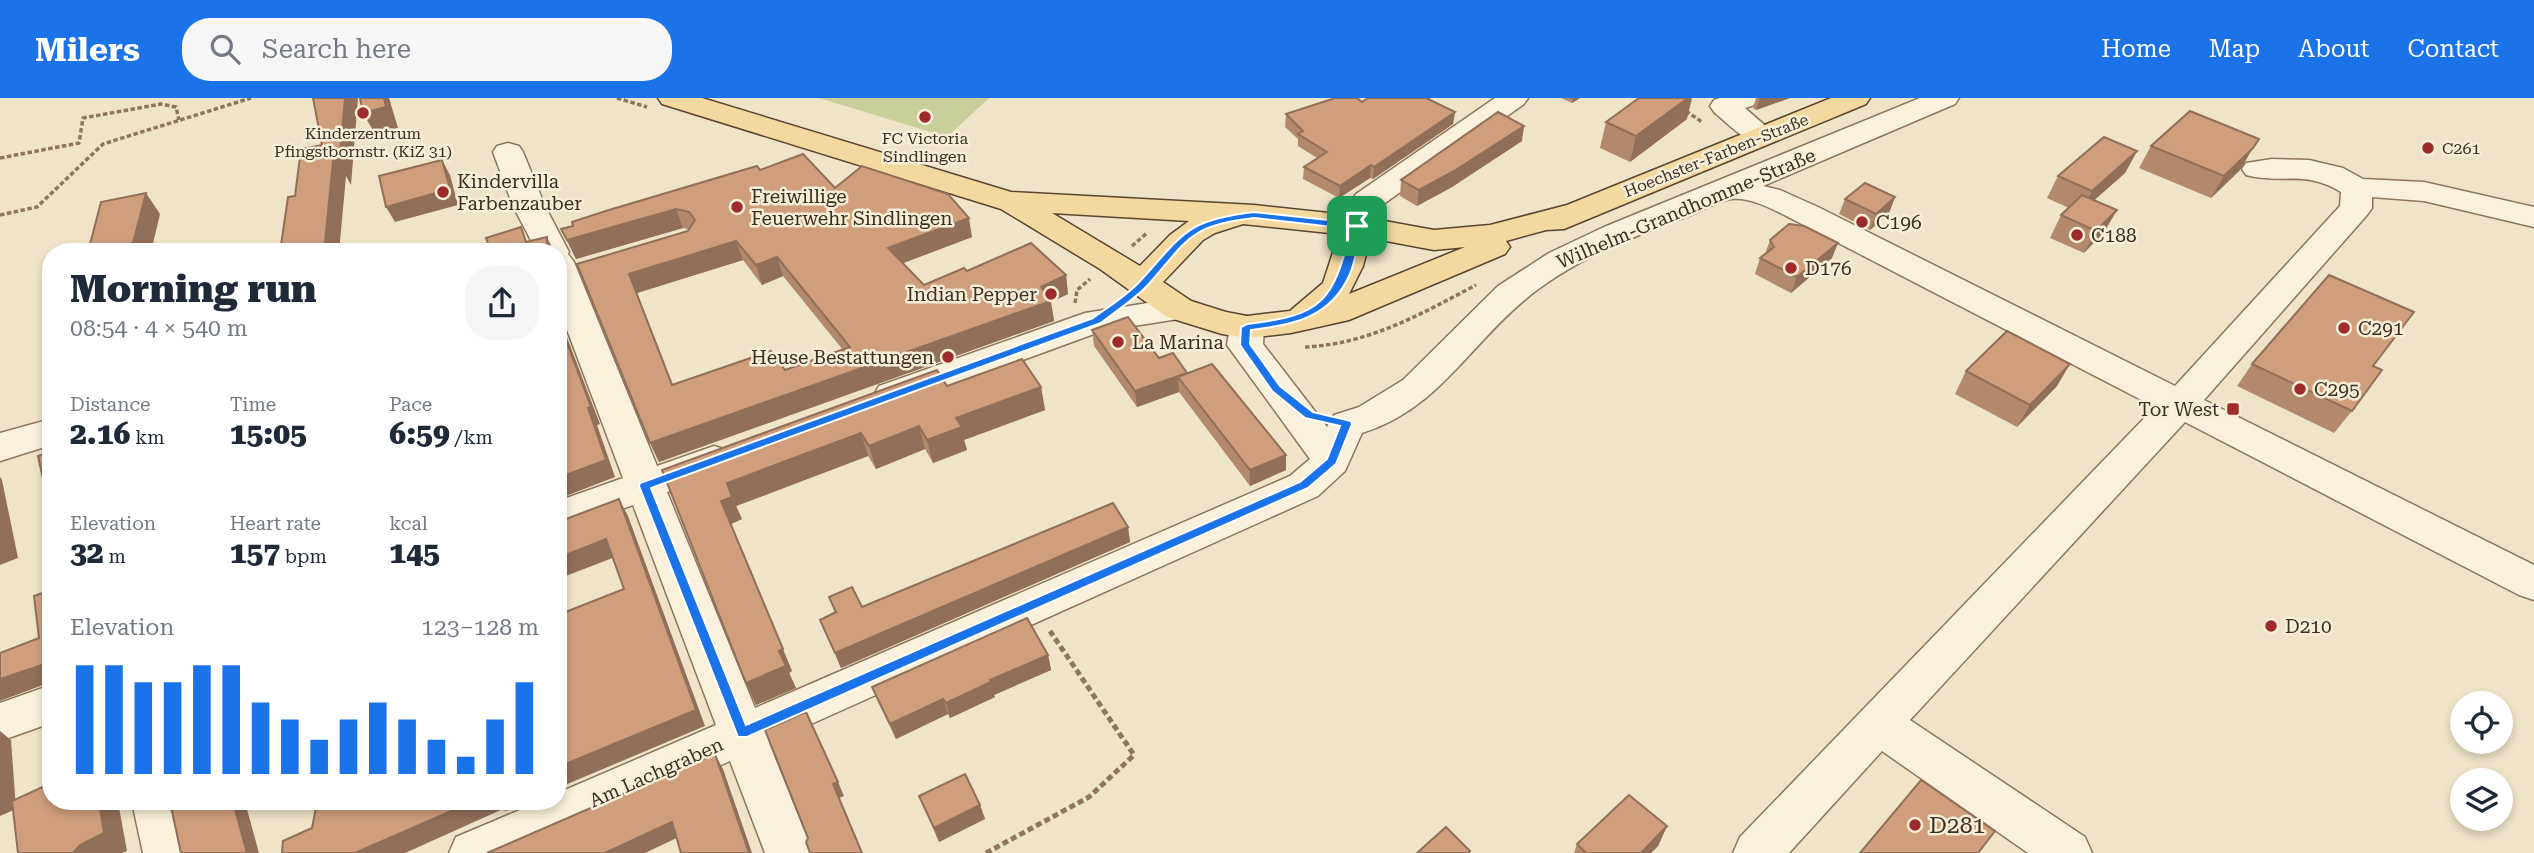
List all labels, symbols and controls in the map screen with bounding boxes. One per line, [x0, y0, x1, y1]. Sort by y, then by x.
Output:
search box [182, 18, 672, 81]
text: Milers [35, 30, 140, 69]
icon: search [206, 30, 244, 68]
text: Search here [262, 34, 411, 64]
text: Home [2101, 35, 2171, 63]
text: Map [2209, 35, 2260, 63]
text: About [2298, 35, 2369, 63]
text: Contact [2407, 35, 2499, 63]
marker: Kinderzentrum Pfingstbornstr. (KiZ 31) [355, 105, 371, 121]
marker: FC Victoria Sindlingen [917, 109, 933, 125]
street label: Hoechster-Farben-Straße [1621, 110, 1811, 201]
place label: Kinderzentrum Pfingstbornstr. (KiZ 31) [274, 124, 452, 161]
place label: FC Victoria Sindlingen [882, 129, 968, 166]
place label: C261 [2442, 139, 2480, 158]
marker: C261 [2420, 140, 2436, 156]
street label: Wilhelm-Grandhomme-Straße [1553, 143, 1819, 274]
place label: Kindervilla Farbenzauber [457, 170, 582, 215]
marker: Kindervilla Farbenzauber [435, 184, 451, 200]
place label: Freiwillige Feuerwehr Sindlingen [751, 185, 952, 230]
pin [1327, 196, 1387, 256]
marker: Freiwillige Feuerwehr Sindlingen [729, 199, 745, 215]
icon: arrive [1338, 207, 1376, 245]
place label: C196 [1876, 211, 1922, 234]
marker: C196 [1854, 214, 1870, 230]
place label: C188 [2091, 224, 2137, 247]
marker: C188 [2069, 227, 2085, 243]
place label: D176 [1805, 257, 1852, 280]
marker: D176 [1783, 260, 1799, 276]
button: share [465, 266, 539, 340]
text: Morning run [70, 267, 317, 311]
place label: Indian Pepper [907, 283, 1037, 306]
marker: Indian Pepper [1043, 286, 1059, 302]
text: 08:54 · 4 × 540 m [70, 315, 248, 342]
place label: C291 [2358, 317, 2404, 340]
marker: C291 [2336, 320, 2352, 336]
place label: La Marina [1132, 331, 1224, 354]
marker: La Marina [1110, 334, 1126, 350]
place label: Heuse Bestattungen [751, 346, 934, 369]
marker: Heuse Bestattungen [940, 349, 956, 365]
place label: C295 [2314, 378, 2360, 401]
marker: C295 [2292, 381, 2308, 397]
text: Distance [70, 393, 150, 416]
text: Time [230, 393, 276, 416]
text: Pace [389, 393, 432, 416]
place label: Tor West [2138, 398, 2219, 421]
marker: Tor West [2225, 401, 2241, 417]
text: 2.16 [70, 416, 130, 451]
text: 15:05 [230, 416, 307, 451]
text: 6:59 [389, 416, 450, 451]
text: km [130, 426, 165, 449]
text: /km [450, 426, 493, 449]
text: Elevation [70, 512, 156, 535]
text: Heart rate [230, 512, 321, 535]
text: kcal [389, 512, 428, 535]
text: 32 [70, 535, 104, 570]
text: 157 [230, 535, 280, 570]
text: 145 [389, 535, 440, 570]
text: m [104, 545, 126, 568]
text: bpm [280, 545, 327, 568]
text: Elevation [70, 614, 174, 641]
text: 123–128 m [421, 614, 539, 641]
place label: D210 [2285, 615, 2332, 638]
marker: D210 [2263, 618, 2279, 634]
map controls [2450, 691, 2513, 831]
button: locate [2450, 691, 2513, 754]
street label: Am Lachgraben [586, 733, 727, 812]
button: layers [2450, 768, 2513, 831]
place label: D281 [1929, 812, 1985, 839]
marker: D281 [1907, 817, 1923, 833]

